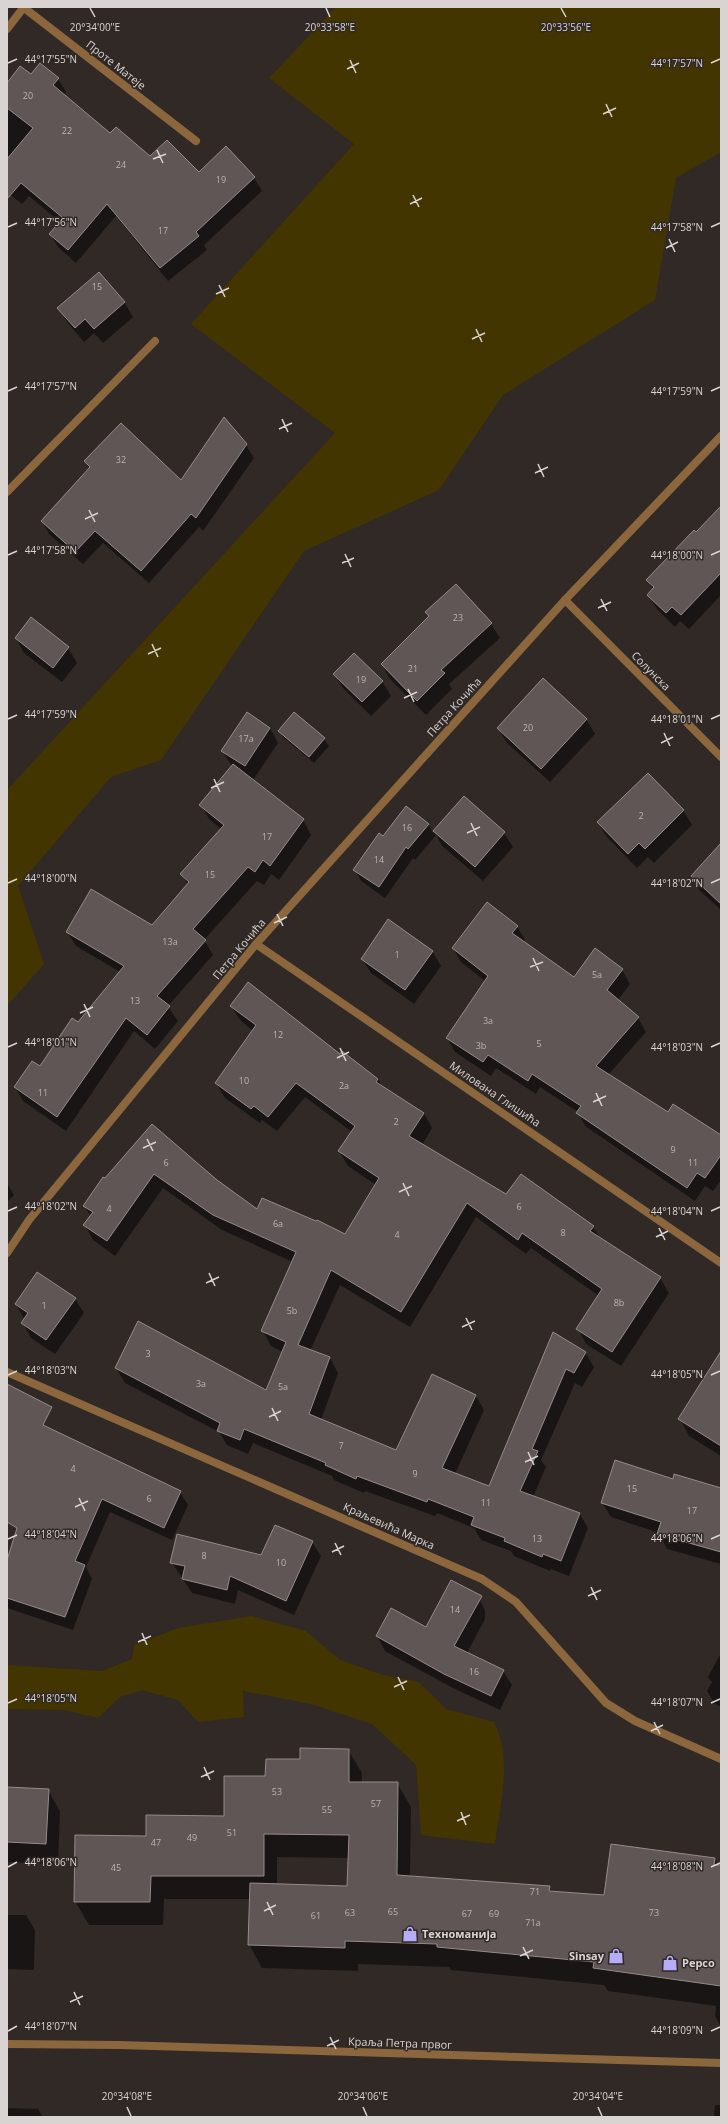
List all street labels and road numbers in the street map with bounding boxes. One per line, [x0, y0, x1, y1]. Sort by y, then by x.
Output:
street label: Проте Матеје [83, 37, 149, 93]
street label: Солунска [629, 648, 674, 693]
street label: Петра Кочића [423, 674, 484, 740]
street label: Петра Кочића [209, 915, 268, 982]
street label: Милована Глишића [447, 1058, 544, 1130]
street label: Краљевића Марка [341, 1499, 437, 1552]
street label: Краља Петра првог [348, 2033, 453, 2052]

